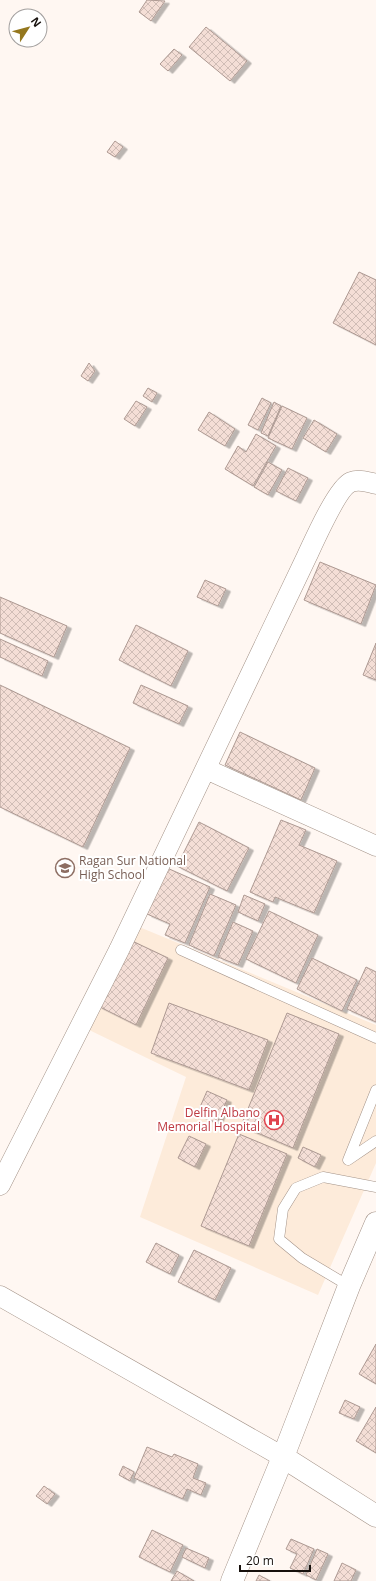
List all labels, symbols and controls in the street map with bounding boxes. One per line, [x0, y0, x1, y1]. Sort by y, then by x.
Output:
north arrow [8, 8, 48, 48]
text: N [28, 14, 45, 30]
place label: Ragan Sur National High School [79, 852, 186, 883]
school or university icon: Ragan Sur National High School [54, 857, 76, 879]
place label: Delfin Albano Memorial Hospital [157, 1104, 260, 1135]
hospital icon: Delfin Albano Memorial Hospital [263, 1109, 285, 1131]
scale bar [240, 1547, 310, 1573]
text: 20 m [246, 1552, 274, 1569]

